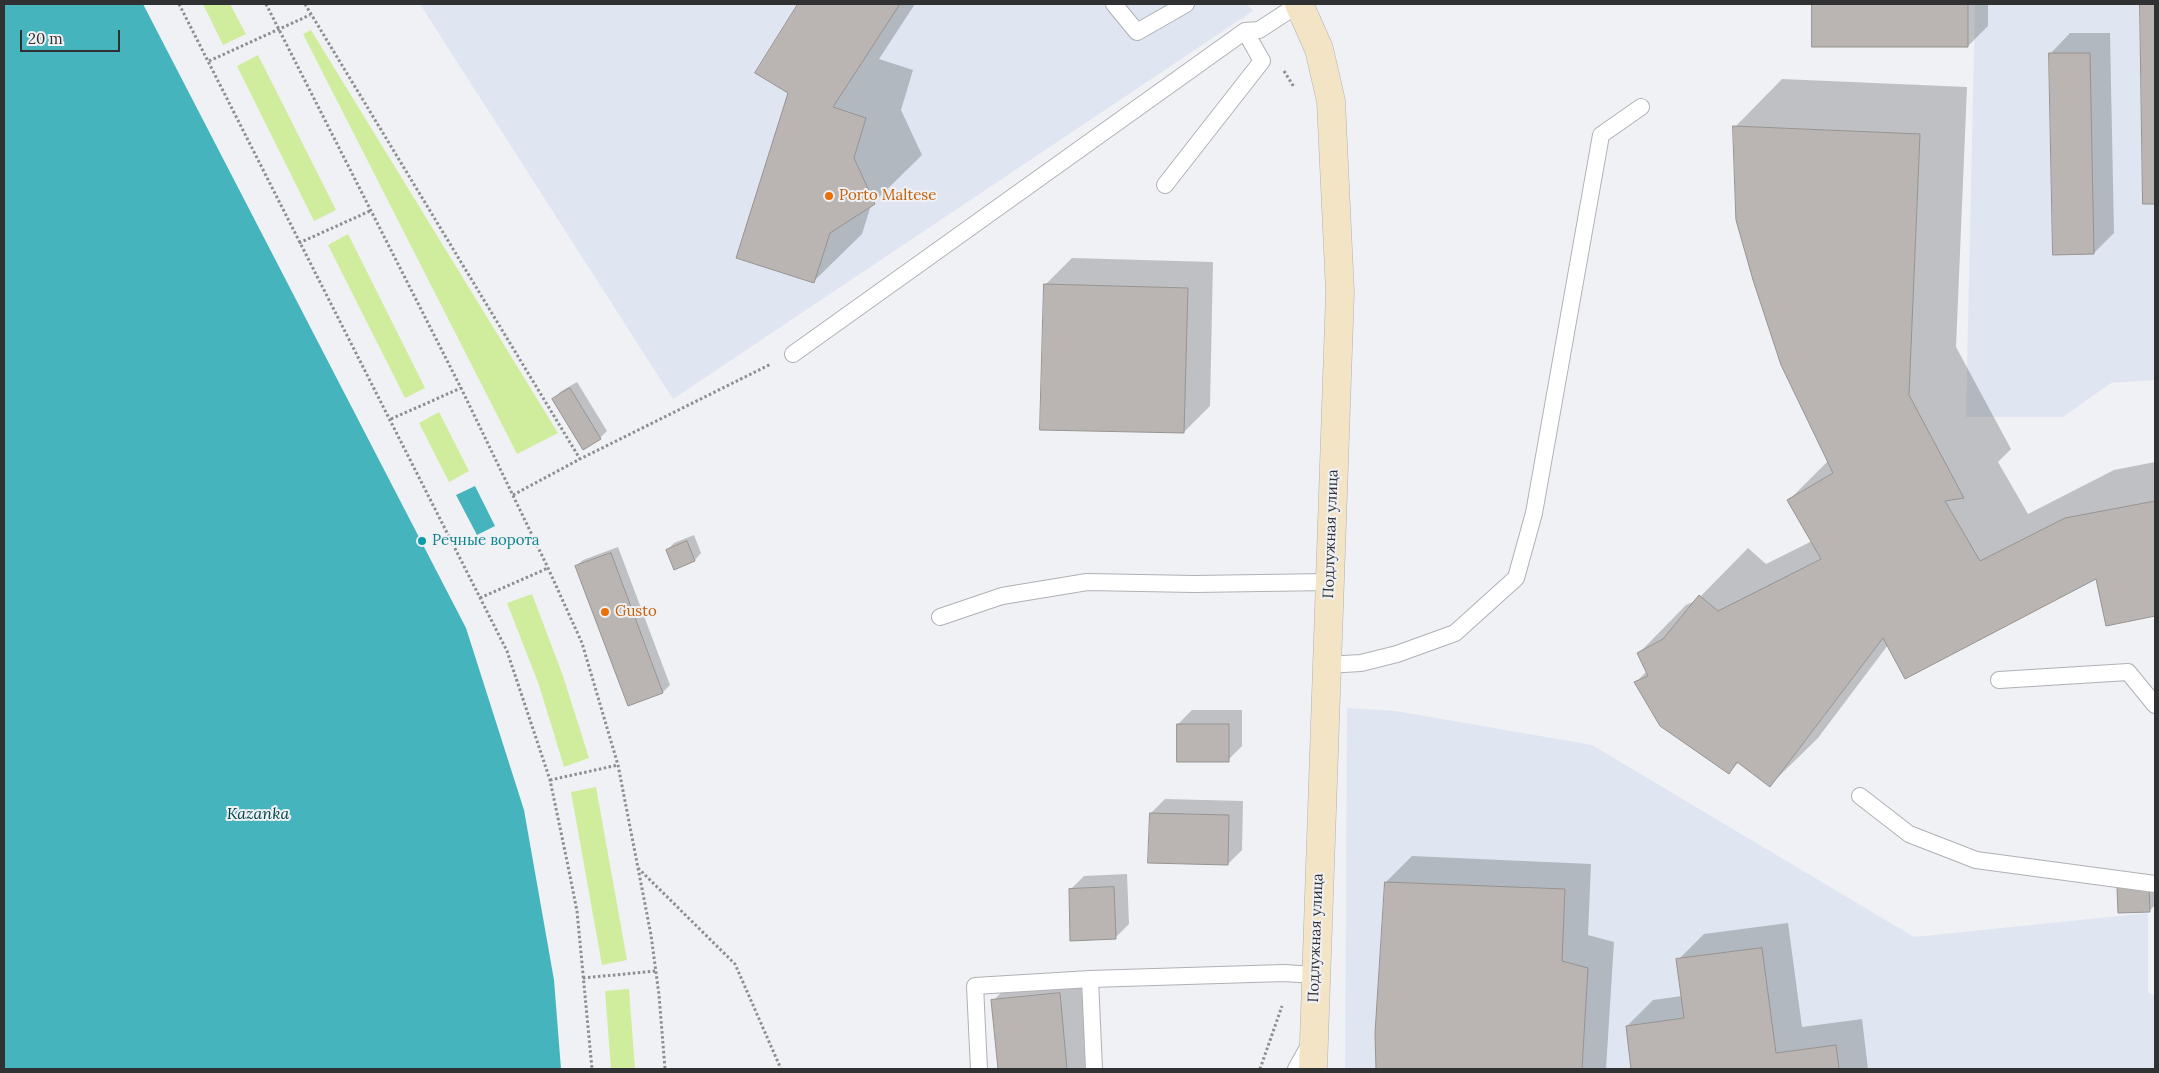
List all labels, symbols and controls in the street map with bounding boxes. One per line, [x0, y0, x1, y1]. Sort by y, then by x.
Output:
scale bar [22, 20, 122, 52]
text: 20 m [28, 29, 63, 48]
place label: Porto Maltese [839, 187, 936, 205]
marker: Porto Maltese [823, 190, 835, 202]
street label: Подлужная улица [1320, 469, 1342, 599]
place label: Речные ворота [432, 532, 540, 550]
marker: Речные ворота [416, 535, 428, 547]
place label: Gusto [615, 603, 657, 621]
marker: Gusto [599, 606, 611, 618]
water label: Kazanka [227, 804, 289, 824]
street label: Подлужная улица [1305, 873, 1327, 1003]

